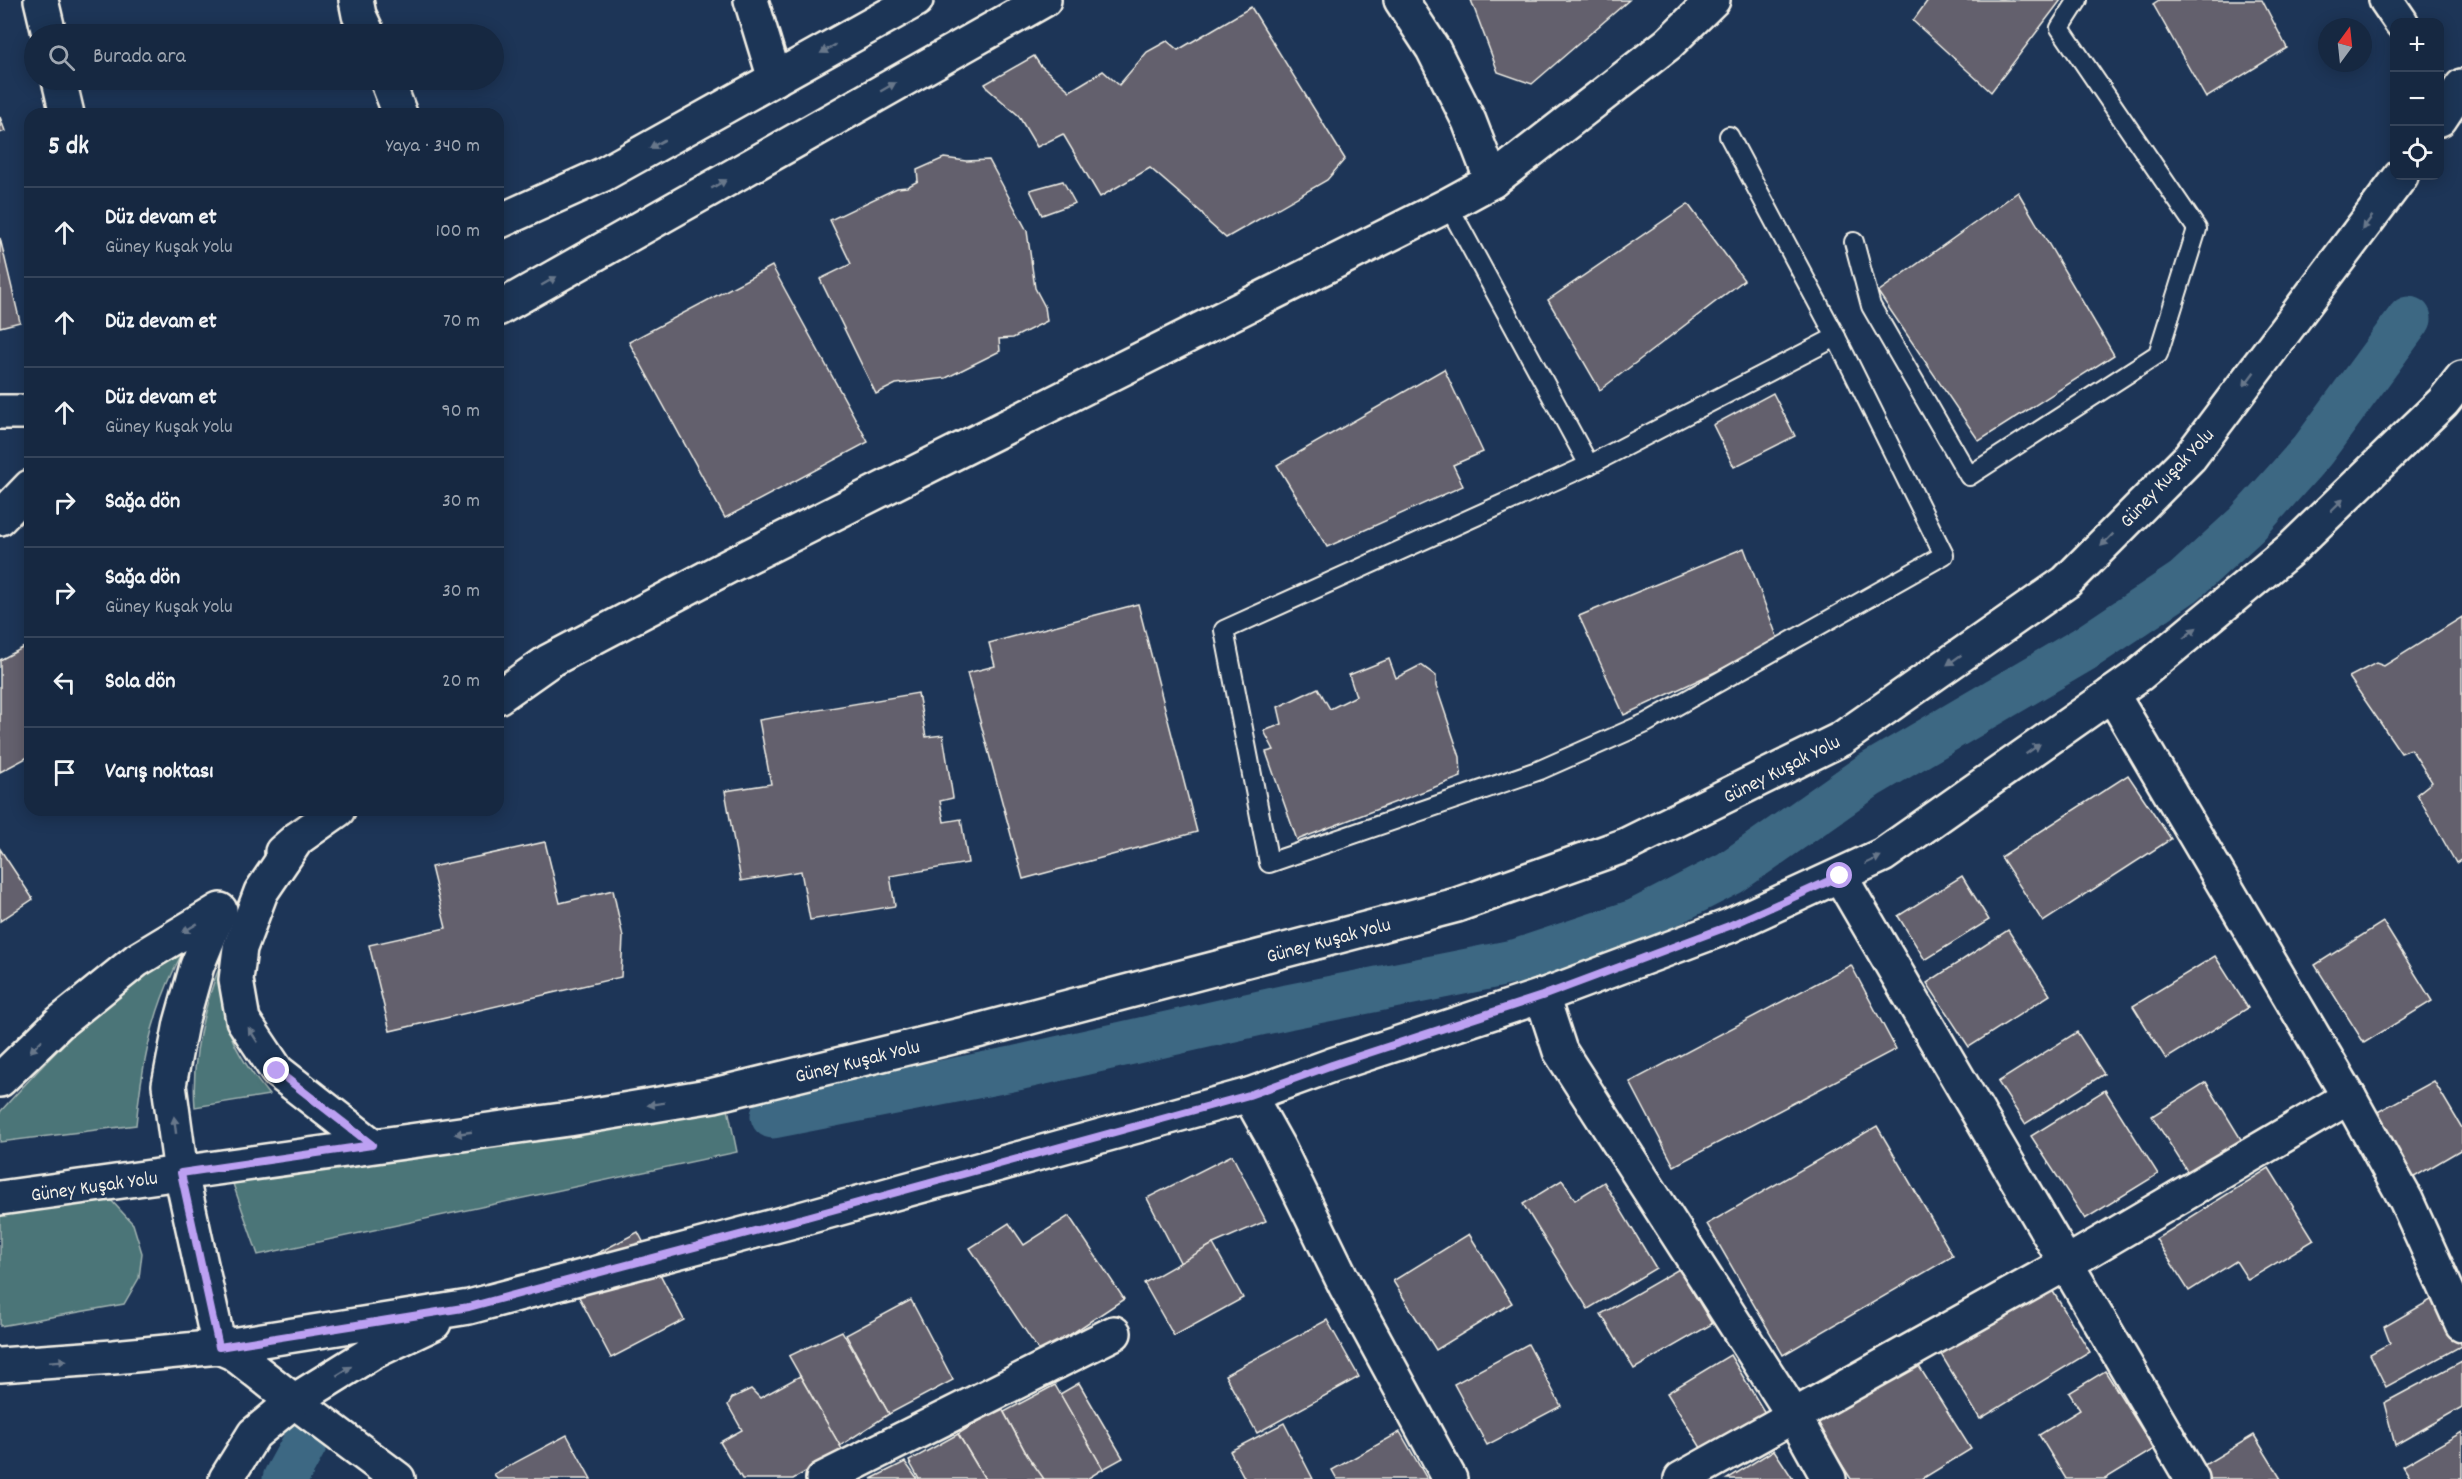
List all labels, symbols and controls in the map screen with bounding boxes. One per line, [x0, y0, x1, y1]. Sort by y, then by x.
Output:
north arrow [2318, 18, 2372, 72]
map controls [2390, 18, 2444, 180]
button: + [2390, 18, 2444, 72]
search box [24, 24, 504, 90]
icon: search [45, 41, 78, 74]
text: Burada ara [93, 42, 186, 73]
one-way arrow [819, 44, 836, 54]
button: − [2390, 72, 2444, 126]
one-way arrow [880, 82, 896, 93]
button: locate [2390, 126, 2444, 180]
text: 5 dk [48, 129, 89, 166]
text: Yaya · 340 m [386, 133, 480, 161]
one-way arrow [649, 139, 666, 149]
one-way arrow [711, 179, 728, 189]
text: Düz devam et [105, 203, 217, 234]
one-way arrow [2361, 215, 2373, 231]
icon: ahead [48, 216, 81, 249]
text: 100 m [436, 218, 480, 246]
text: Güney Kuşak Yolu [105, 234, 233, 262]
one-way arrow [541, 275, 557, 286]
icon: ahead [48, 306, 81, 339]
text: Düz devam et [105, 307, 217, 338]
text: 70 m [443, 308, 480, 336]
one-way arrow [2244, 371, 2256, 386]
text: Düz devam et [105, 383, 217, 414]
icon: ahead [48, 396, 81, 429]
text: 90 m [442, 398, 480, 426]
text: Güney Kuşak Yolu [105, 414, 233, 442]
street label: Güney Kuşak Yolu [2114, 423, 2222, 535]
icon: right [48, 486, 81, 519]
text: Sağa dön [105, 487, 180, 518]
text: 30 m [442, 488, 480, 516]
one-way arrow [2329, 498, 2343, 512]
one-way arrow [2100, 533, 2114, 548]
text: Sağa dön [105, 563, 180, 594]
icon: right [48, 576, 81, 609]
text: 30 m [442, 578, 480, 606]
text: Güney Kuşak Yolu [105, 594, 233, 622]
one-way arrow [2182, 626, 2198, 639]
one-way arrow [1946, 654, 1962, 666]
icon: left [48, 666, 81, 699]
text: Sola dön [105, 667, 175, 698]
text: 20 m [442, 668, 480, 696]
street label: Güney Kuşak Yolu [1719, 729, 1846, 812]
one-way arrow [2025, 743, 2041, 755]
icon: arrive [48, 756, 81, 789]
text: Varış noktası [105, 757, 213, 788]
one-way arrow [1865, 855, 1882, 865]
route start [1826, 862, 1852, 888]
street label: Güney Kuşak Yolu [1263, 912, 1394, 972]
one-way arrow [182, 922, 198, 933]
one-way arrow [248, 1027, 259, 1044]
street label: Güney Kuşak Yolu [792, 1034, 923, 1092]
one-way arrow [29, 1039, 43, 1053]
route end [263, 1057, 289, 1083]
one-way arrow [647, 1100, 666, 1109]
one-way arrow [170, 1115, 179, 1134]
one-way arrow [454, 1128, 473, 1137]
street label: Güney Kuşak Yolu [29, 1165, 160, 1211]
one-way arrow [49, 1356, 68, 1366]
one-way arrow [336, 1365, 352, 1377]

